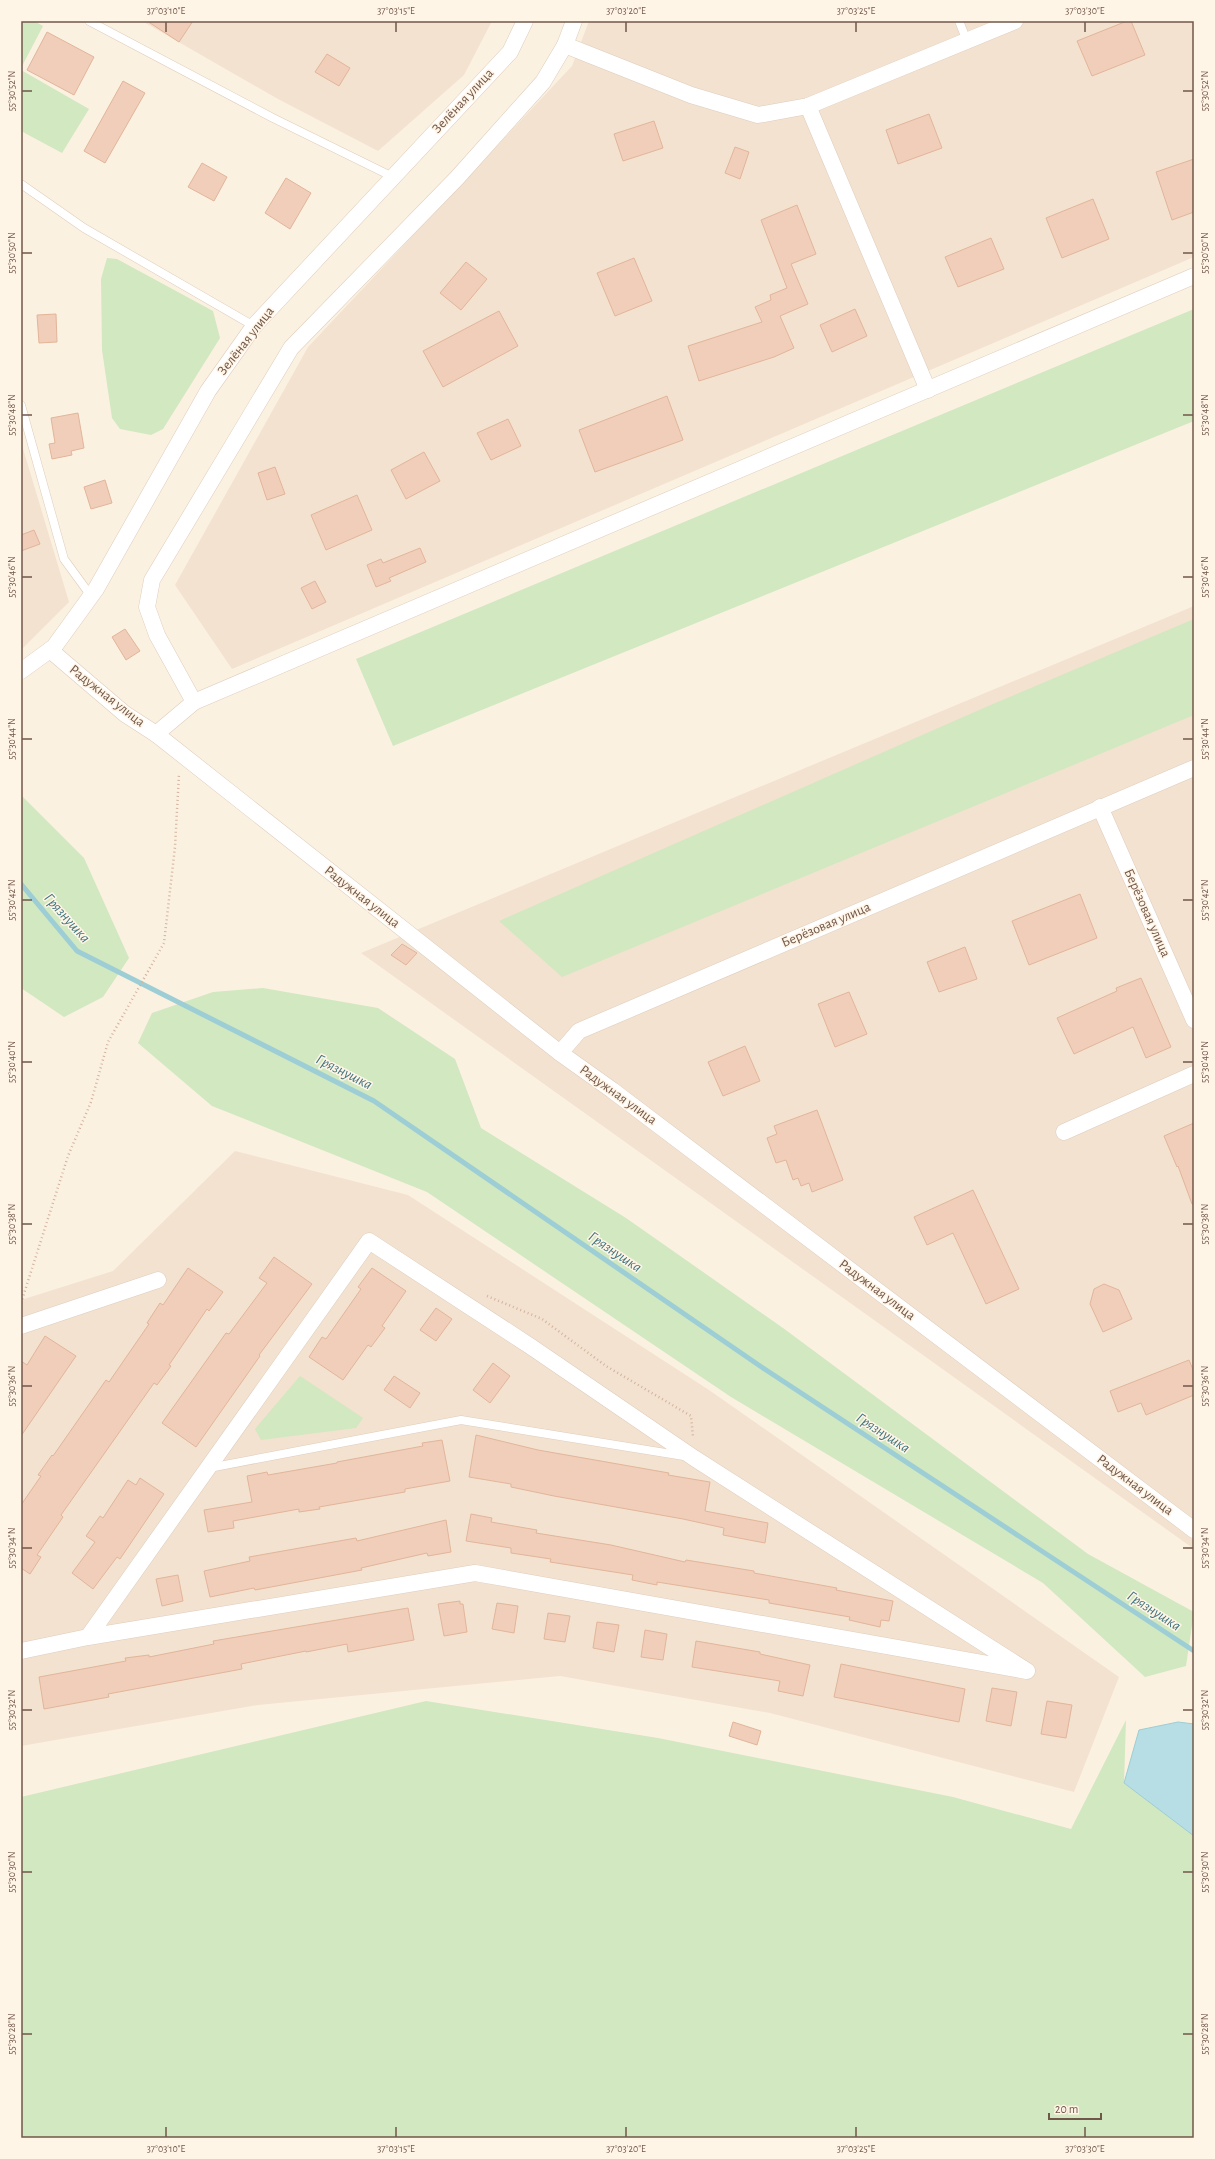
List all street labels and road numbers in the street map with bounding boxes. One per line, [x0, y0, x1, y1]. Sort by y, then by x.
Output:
street label: Зелёная улица [430, 66, 497, 136]
street label: Зелёная улица [215, 304, 277, 378]
street label: Радужная улица [67, 662, 148, 730]
street label: Радужная улица [322, 863, 403, 931]
street label: Берёзовая улица [1121, 867, 1173, 960]
street label: Берёзовая улица [779, 900, 873, 950]
street label: Радужная улица [577, 1062, 660, 1128]
street label: Радужная улица [836, 1257, 918, 1323]
street label: Радужная улица [1094, 1452, 1176, 1518]

